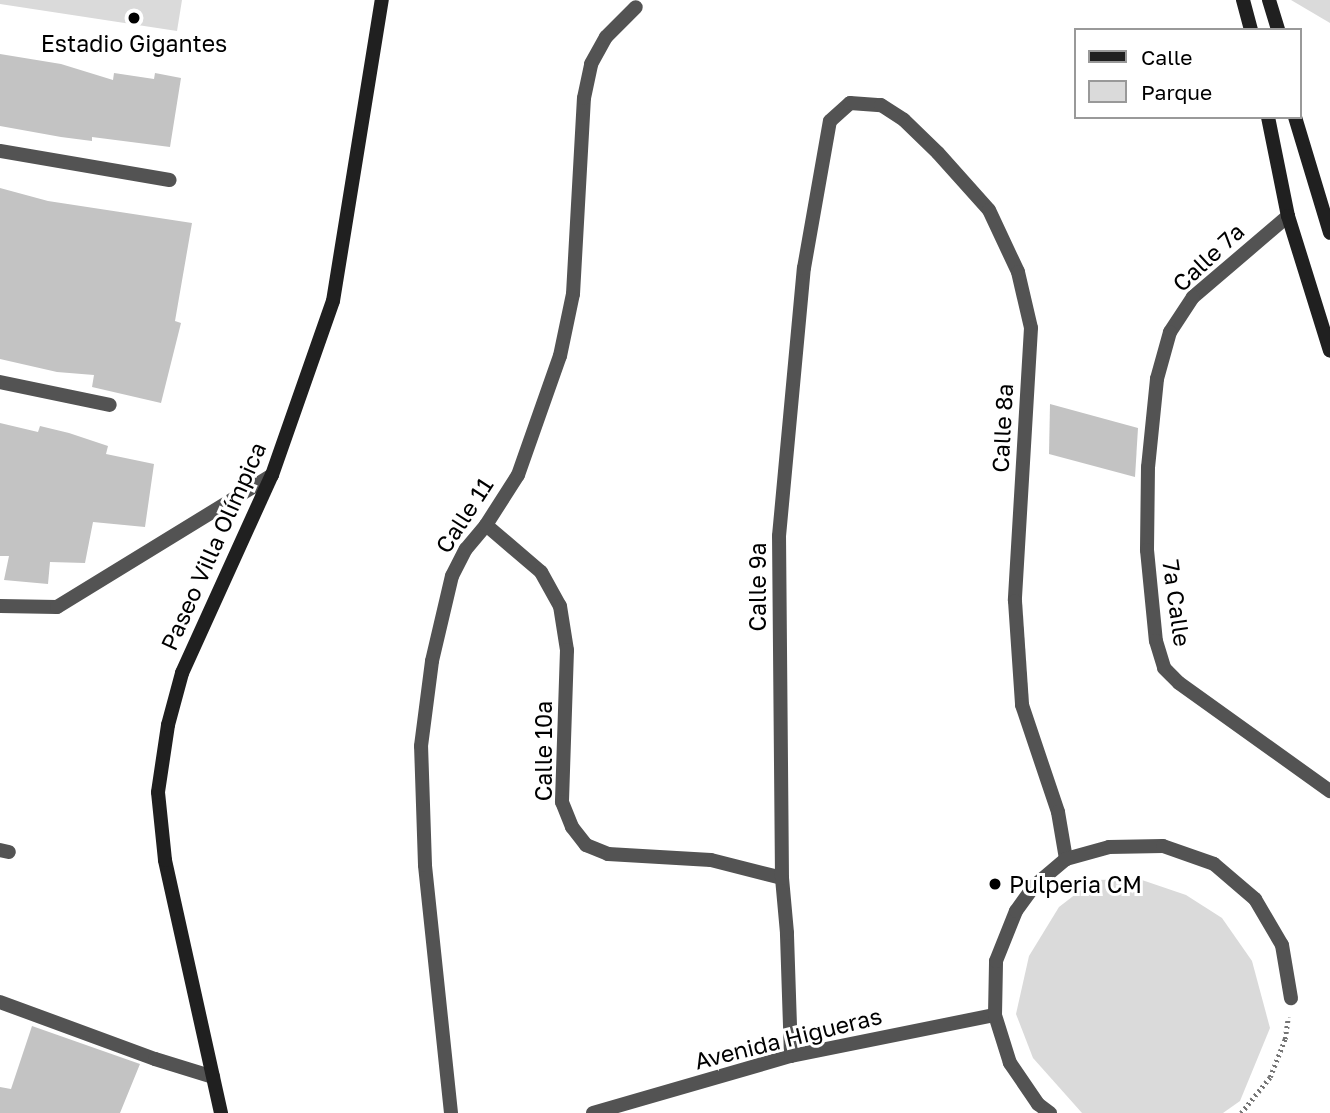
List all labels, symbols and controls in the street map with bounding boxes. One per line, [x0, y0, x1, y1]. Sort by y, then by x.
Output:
marker: Estadio Gigantes [126, 10, 142, 26]
legend [1074, 28, 1302, 119]
place label: Estadio Gigantes [41, 29, 227, 57]
text: Calle [1141, 44, 1193, 70]
text: Parque [1141, 79, 1212, 105]
street label: Calle 7a [1167, 217, 1249, 297]
street label: Calle 8a [986, 383, 1018, 473]
street label: Paseo Villa Olímpica [155, 438, 271, 654]
street label: Calle 11 [429, 472, 499, 558]
street label: Calle 9a [743, 542, 771, 632]
street label: 7a Calle [1157, 558, 1197, 648]
street label: Calle 10a [529, 701, 557, 801]
place label: Pulperia CM [1009, 870, 1142, 898]
marker: Pulperia CM [987, 876, 1003, 892]
street label: Avenida Higueras [692, 1001, 884, 1075]

